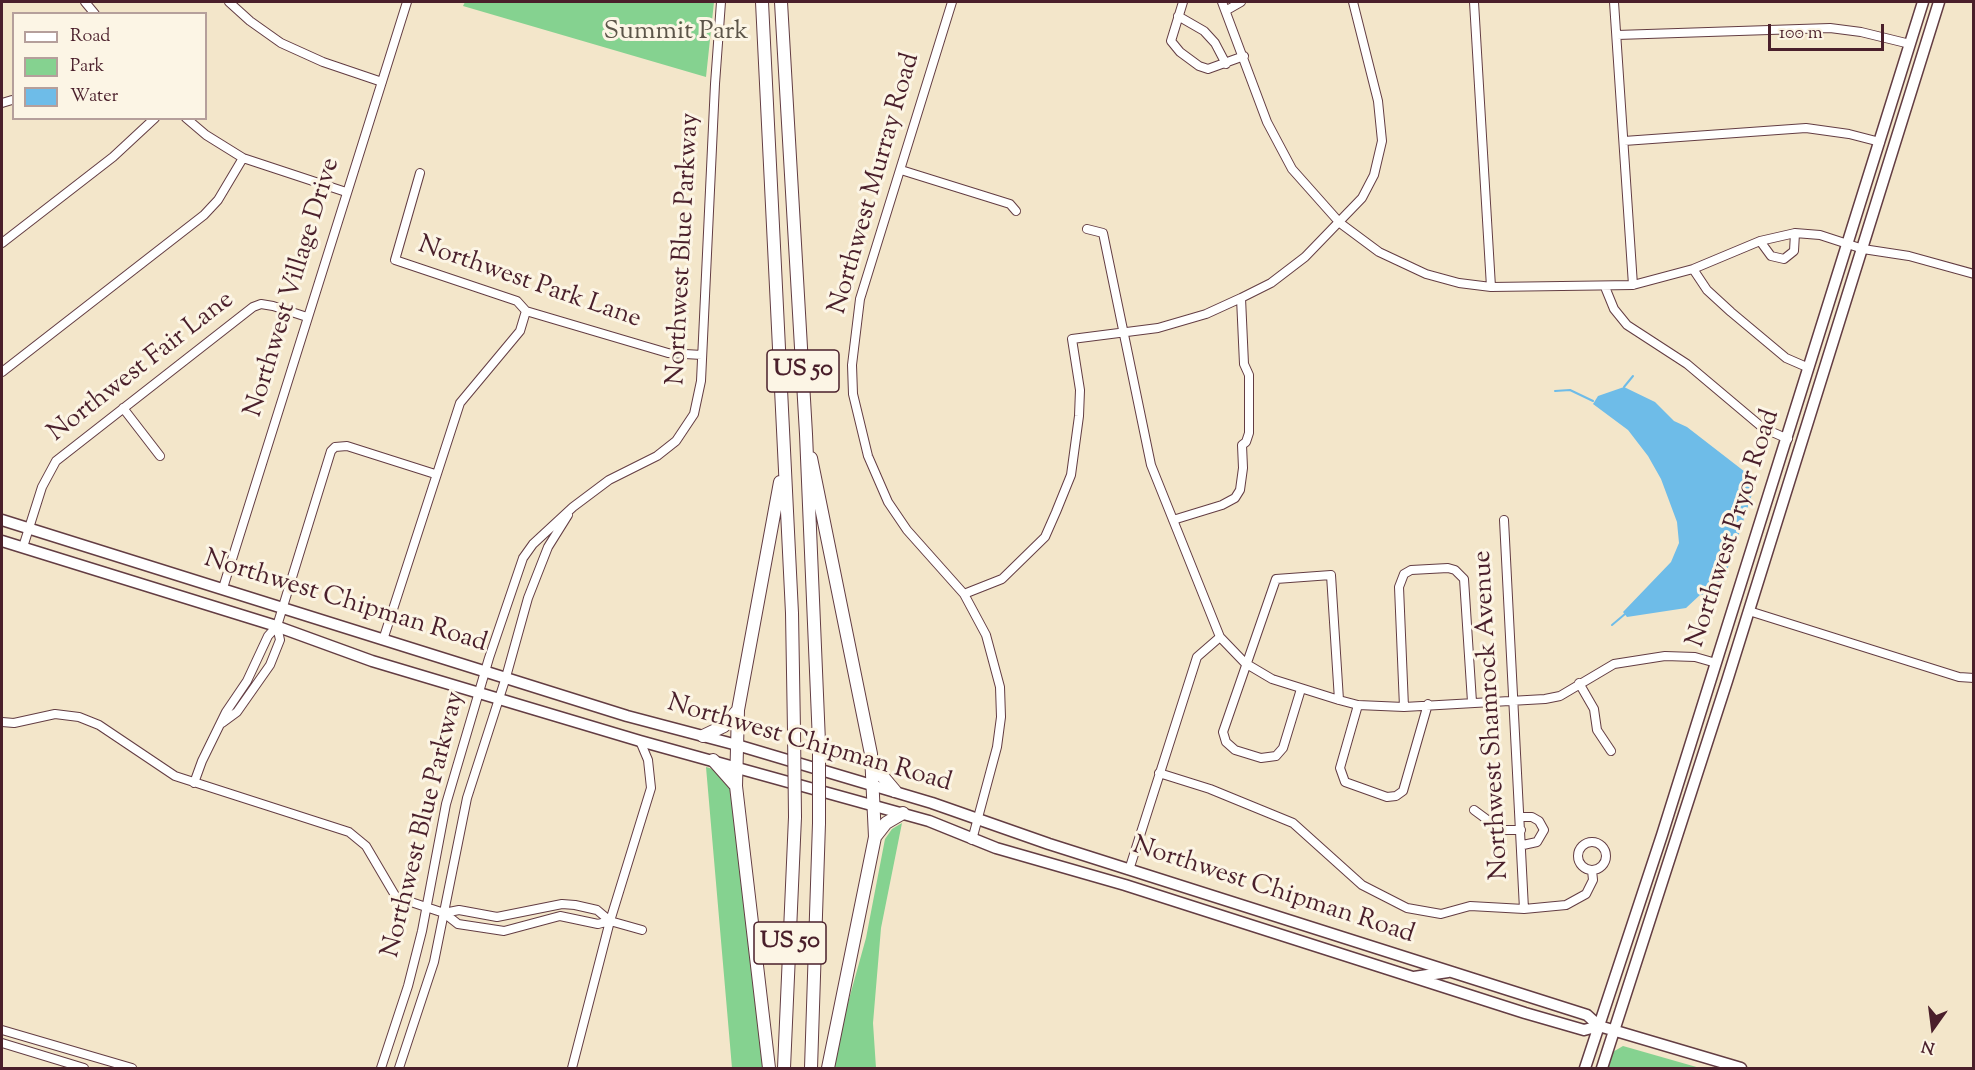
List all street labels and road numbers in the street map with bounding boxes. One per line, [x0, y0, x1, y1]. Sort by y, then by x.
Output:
street label: Northwest Murray Road [824, 50, 928, 318]
street label: Northwest Blue Parkway [662, 112, 708, 386]
street label: Northwest Village Drive [240, 155, 348, 421]
street label: Northwest Park Lane [413, 231, 645, 337]
street label: Northwest Fair Lane [43, 286, 241, 450]
road number: US 50 [767, 350, 839, 392]
street label: Northwest Pryor Road [1682, 406, 1788, 652]
street label: Northwest Chipman Road [200, 545, 490, 661]
street label: Northwest Shamrock Avenue [1469, 549, 1517, 881]
street label: Northwest Blue Parkway [377, 689, 473, 961]
street label: Northwest Chipman Road [663, 689, 955, 801]
street label: Northwest Chipman Road [1128, 832, 1418, 952]
road number: US 50 [754, 922, 826, 964]

